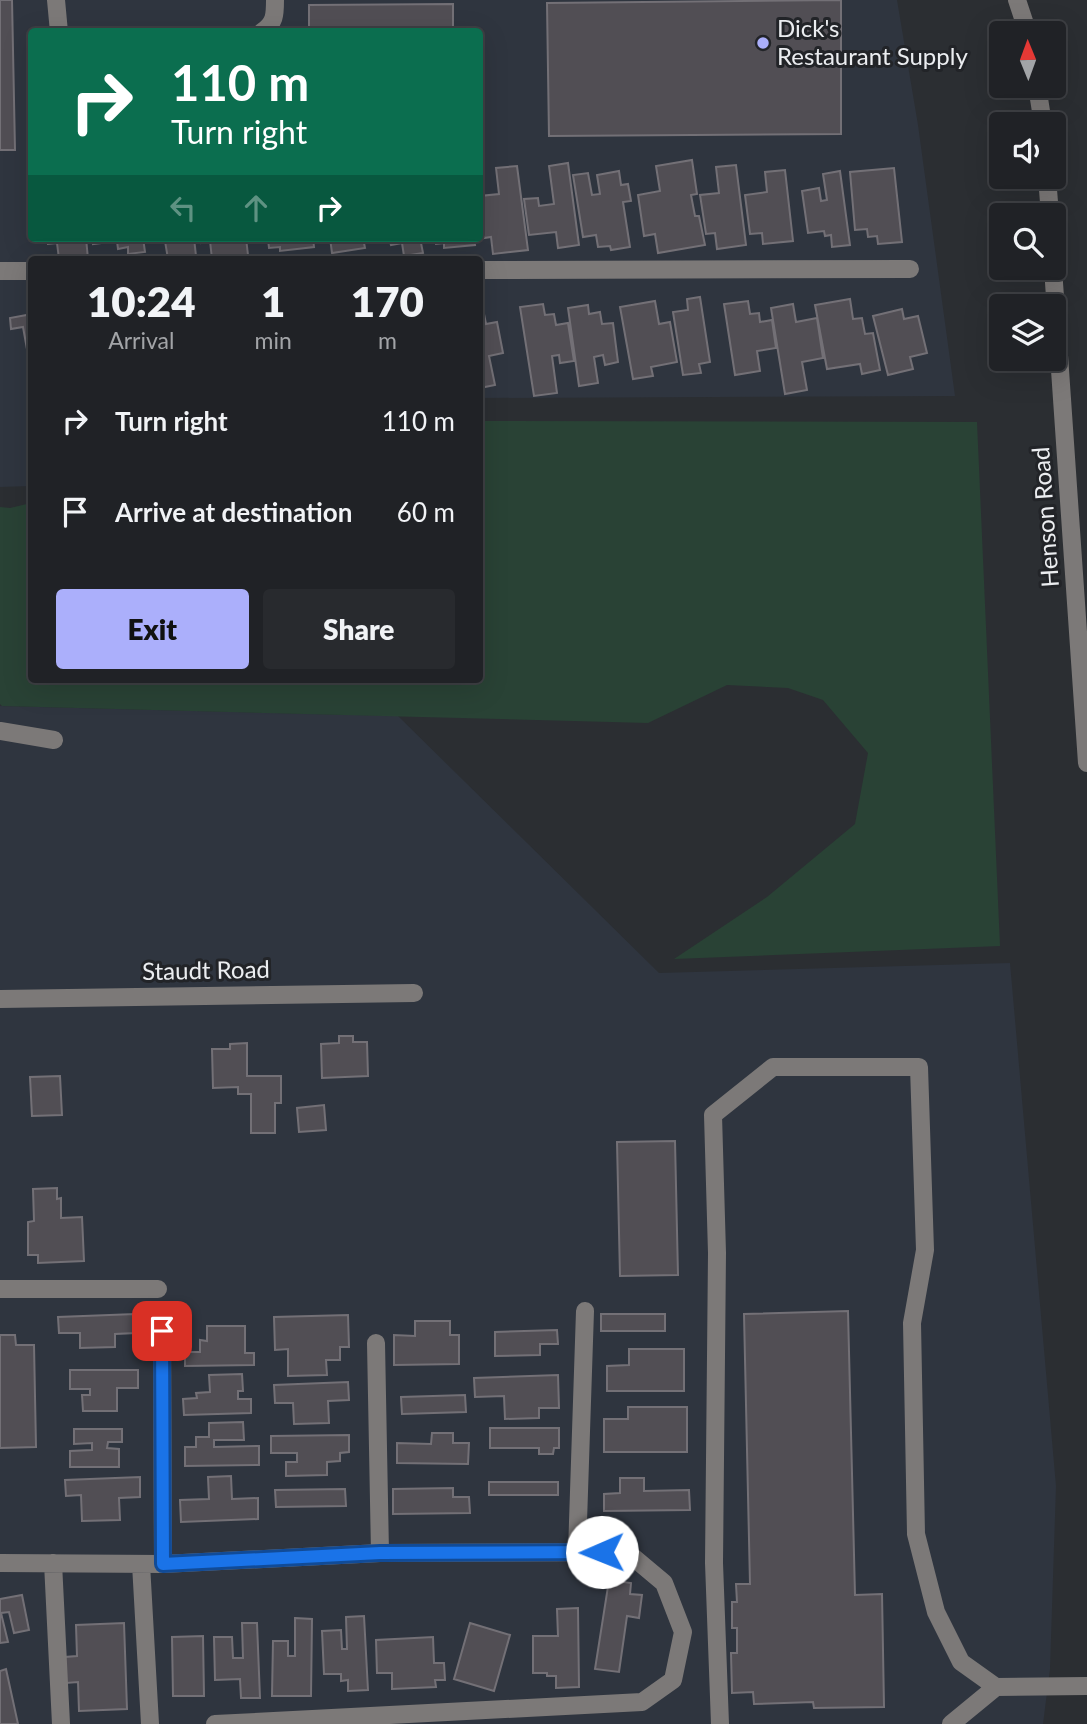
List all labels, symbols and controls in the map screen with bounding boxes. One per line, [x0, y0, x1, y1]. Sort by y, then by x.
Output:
place label: Dick's Restaurant Supply [777, 13, 968, 70]
north arrow [989, 21, 1066, 98]
map controls [989, 21, 1066, 371]
marker: Dick's Restaurant Supply [755, 35, 771, 51]
text: 110 m [171, 53, 309, 111]
icon: right [56, 56, 147, 147]
text: Turn right [171, 112, 307, 151]
button: sound [989, 112, 1066, 189]
icon: left [164, 189, 202, 227]
icon: ahead [237, 189, 275, 227]
icon: right [310, 189, 348, 227]
button: search [989, 203, 1066, 280]
text: 10:24 [87, 276, 196, 326]
text: 1 [261, 276, 285, 326]
text: 170 [351, 276, 424, 326]
button: layers [989, 294, 1066, 371]
text: Arrival [108, 326, 174, 354]
text: min [255, 326, 292, 354]
text: m [378, 326, 397, 354]
icon: right [56, 402, 94, 440]
text: Turn right [115, 405, 228, 437]
text: 110 m [382, 405, 455, 437]
street label: Henson Road [1025, 446, 1064, 588]
icon: arrive [56, 493, 94, 531]
text: Arrive at destination [115, 496, 352, 528]
text: 60 m [397, 496, 455, 528]
button: Exit [56, 589, 249, 669]
button: Share [263, 589, 455, 669]
street label: Staudt Road [142, 954, 270, 985]
pin [132, 1301, 192, 1361]
icon: arrive [143, 1312, 181, 1350]
position arrow [565, 1515, 639, 1589]

